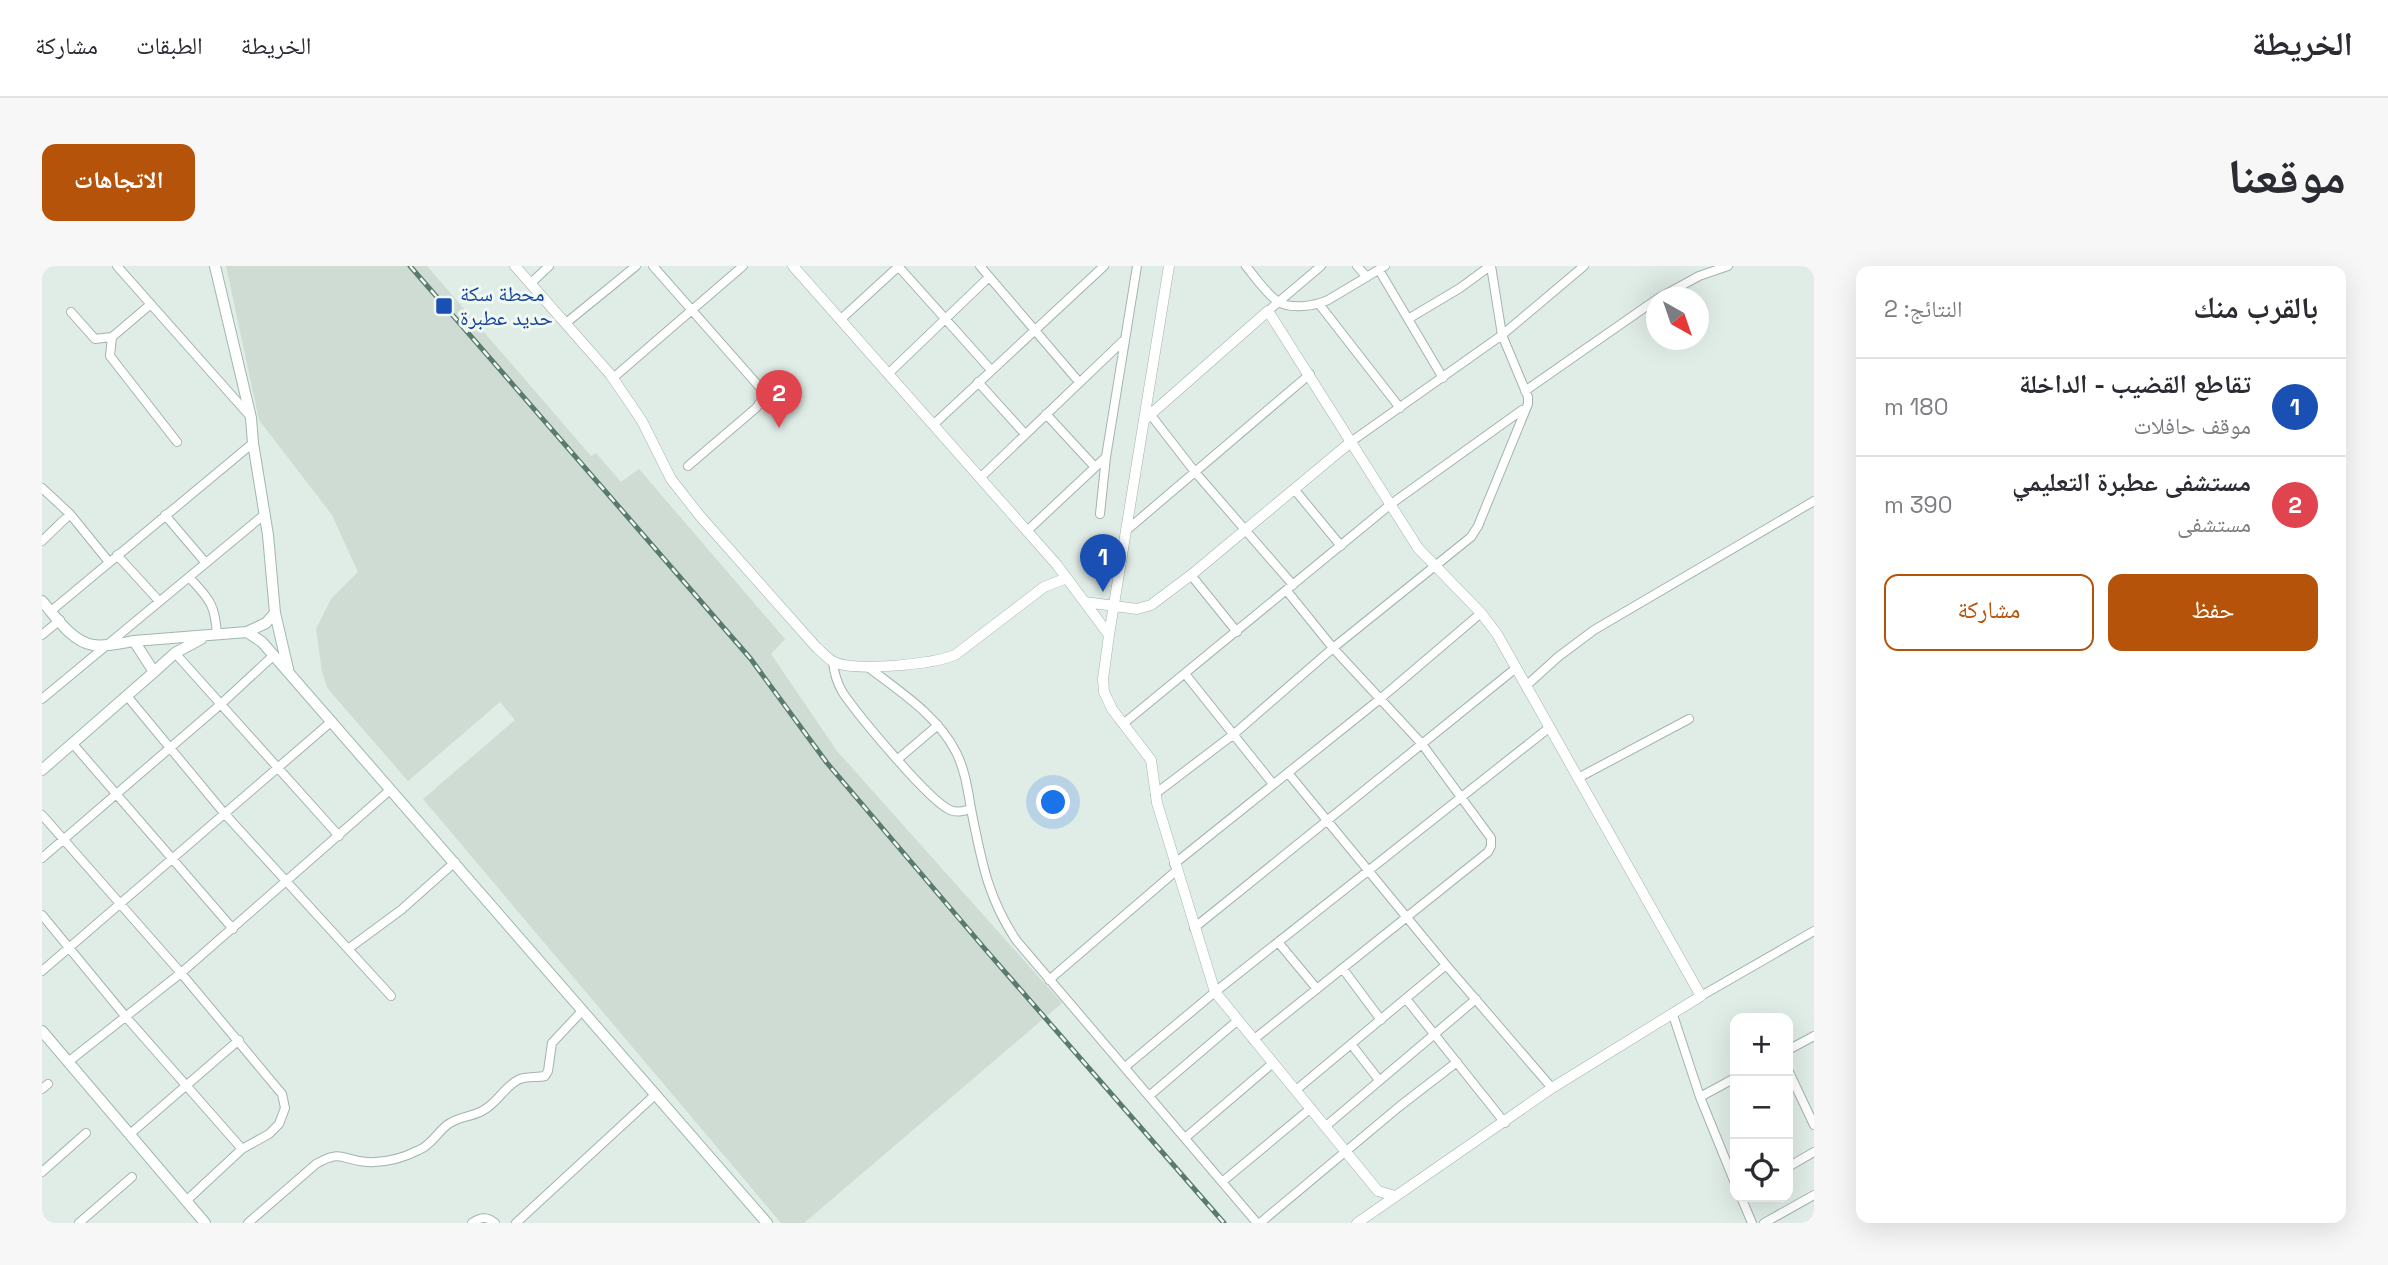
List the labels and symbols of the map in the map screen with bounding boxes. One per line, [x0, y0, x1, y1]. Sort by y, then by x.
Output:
place label: محطة سكة حديد عطبرة [460, 280, 553, 331]
north arrow [1646, 287, 1709, 350]
marker: محطة سكة حديد عطبرة [434, 296, 454, 316]
pin: 2 [756, 370, 802, 428]
pin: 1 [1080, 534, 1126, 592]
your location [1036, 785, 1070, 819]

